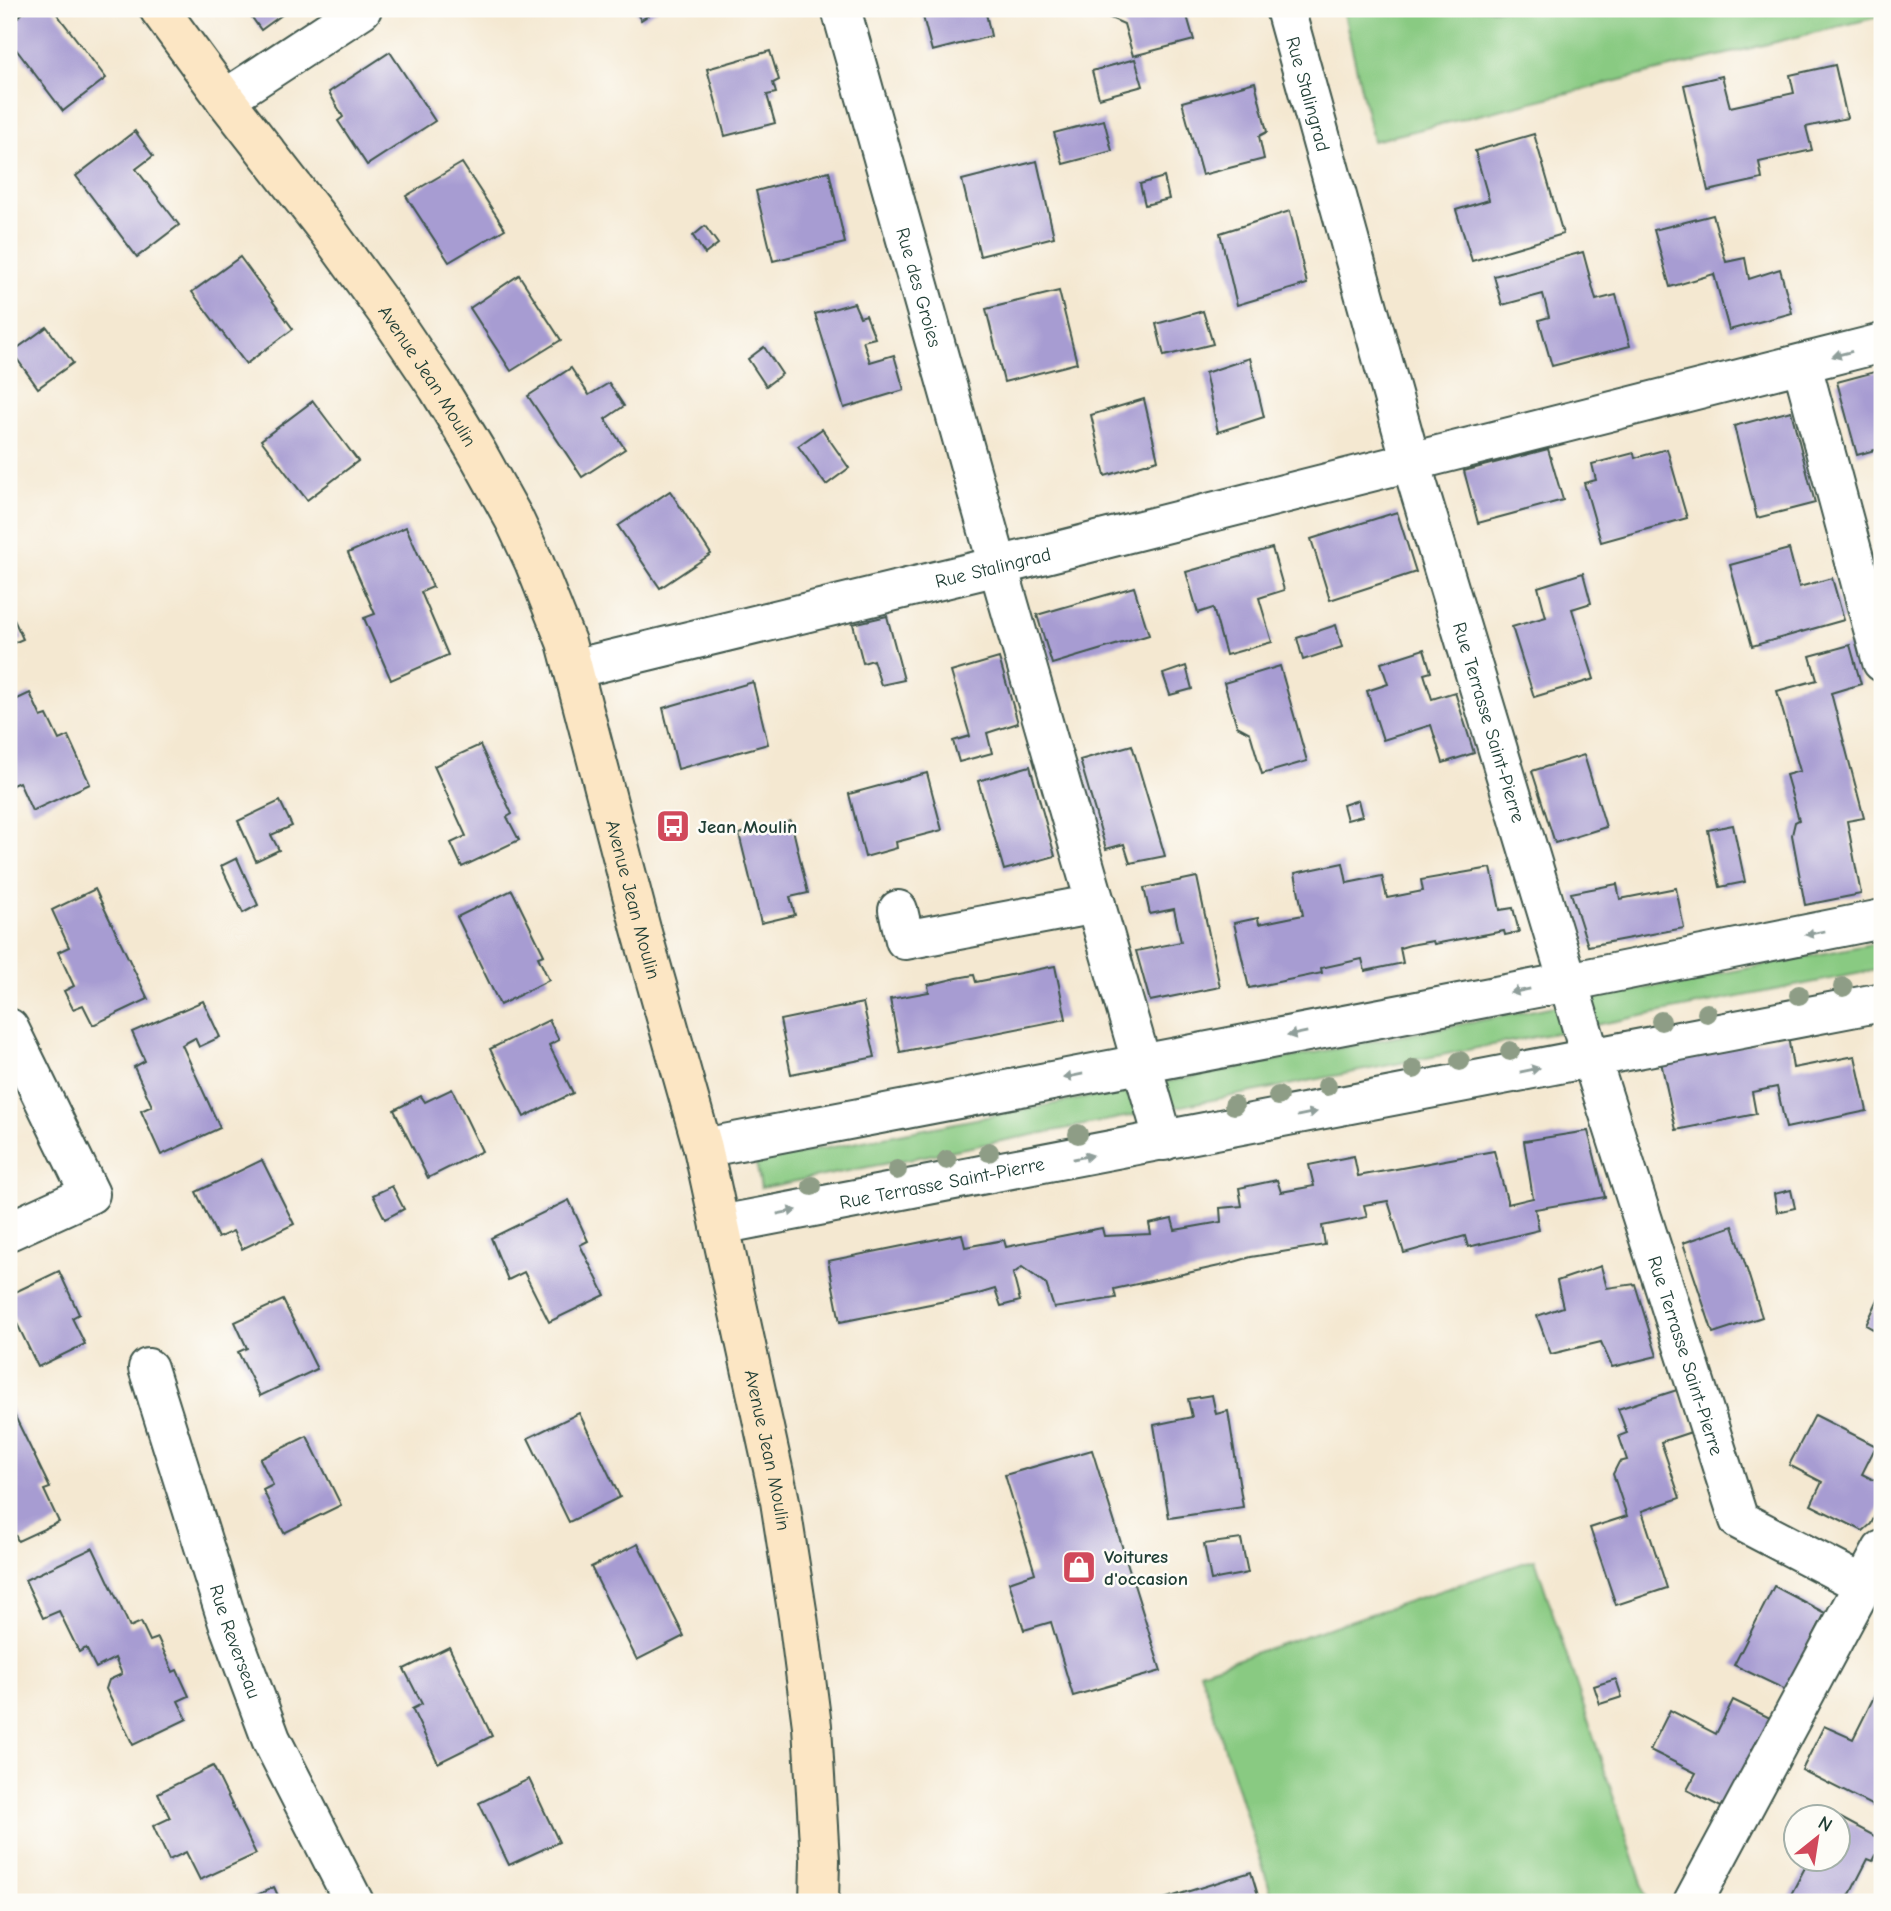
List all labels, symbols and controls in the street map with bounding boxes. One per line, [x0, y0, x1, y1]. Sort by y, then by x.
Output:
street label: Rue Stalingrad [1281, 34, 1334, 154]
street label: Rue des Groies [891, 225, 946, 350]
street label: Avenue Jean Moulin [373, 301, 481, 451]
one-way arrow [1831, 349, 1853, 360]
street label: Rue Stalingrad [933, 543, 1053, 593]
street label: Rue Terrasse Saint-Pierre [1448, 620, 1529, 825]
bus stop icon: Jean Moulin [654, 807, 692, 845]
place label: Jean Moulin [698, 816, 797, 838]
street label: Avenue Jean Moulin [601, 818, 665, 982]
one-way arrow [1804, 927, 1826, 938]
one-way arrow [1509, 986, 1531, 997]
one-way arrow [1285, 1028, 1307, 1039]
one-way arrow [1519, 1065, 1541, 1076]
one-way arrow [1062, 1071, 1084, 1082]
one-way arrow [1296, 1108, 1318, 1119]
one-way arrow [1072, 1151, 1094, 1162]
street label: Rue Terrasse Saint-Pierre [838, 1153, 1046, 1214]
one-way arrow [776, 1207, 798, 1218]
street label: Rue Terrasse Saint-Pierre [1643, 1253, 1728, 1458]
street label: Avenue Jean Moulin [740, 1368, 794, 1532]
place label: Voitures d'occasion [1104, 1546, 1188, 1590]
shop icon: Voitures d'occasion [1060, 1548, 1098, 1586]
street label: Rue Reverseau [205, 1582, 265, 1702]
north arrow [1783, 1802, 1853, 1872]
text: N [1814, 1812, 1836, 1837]

